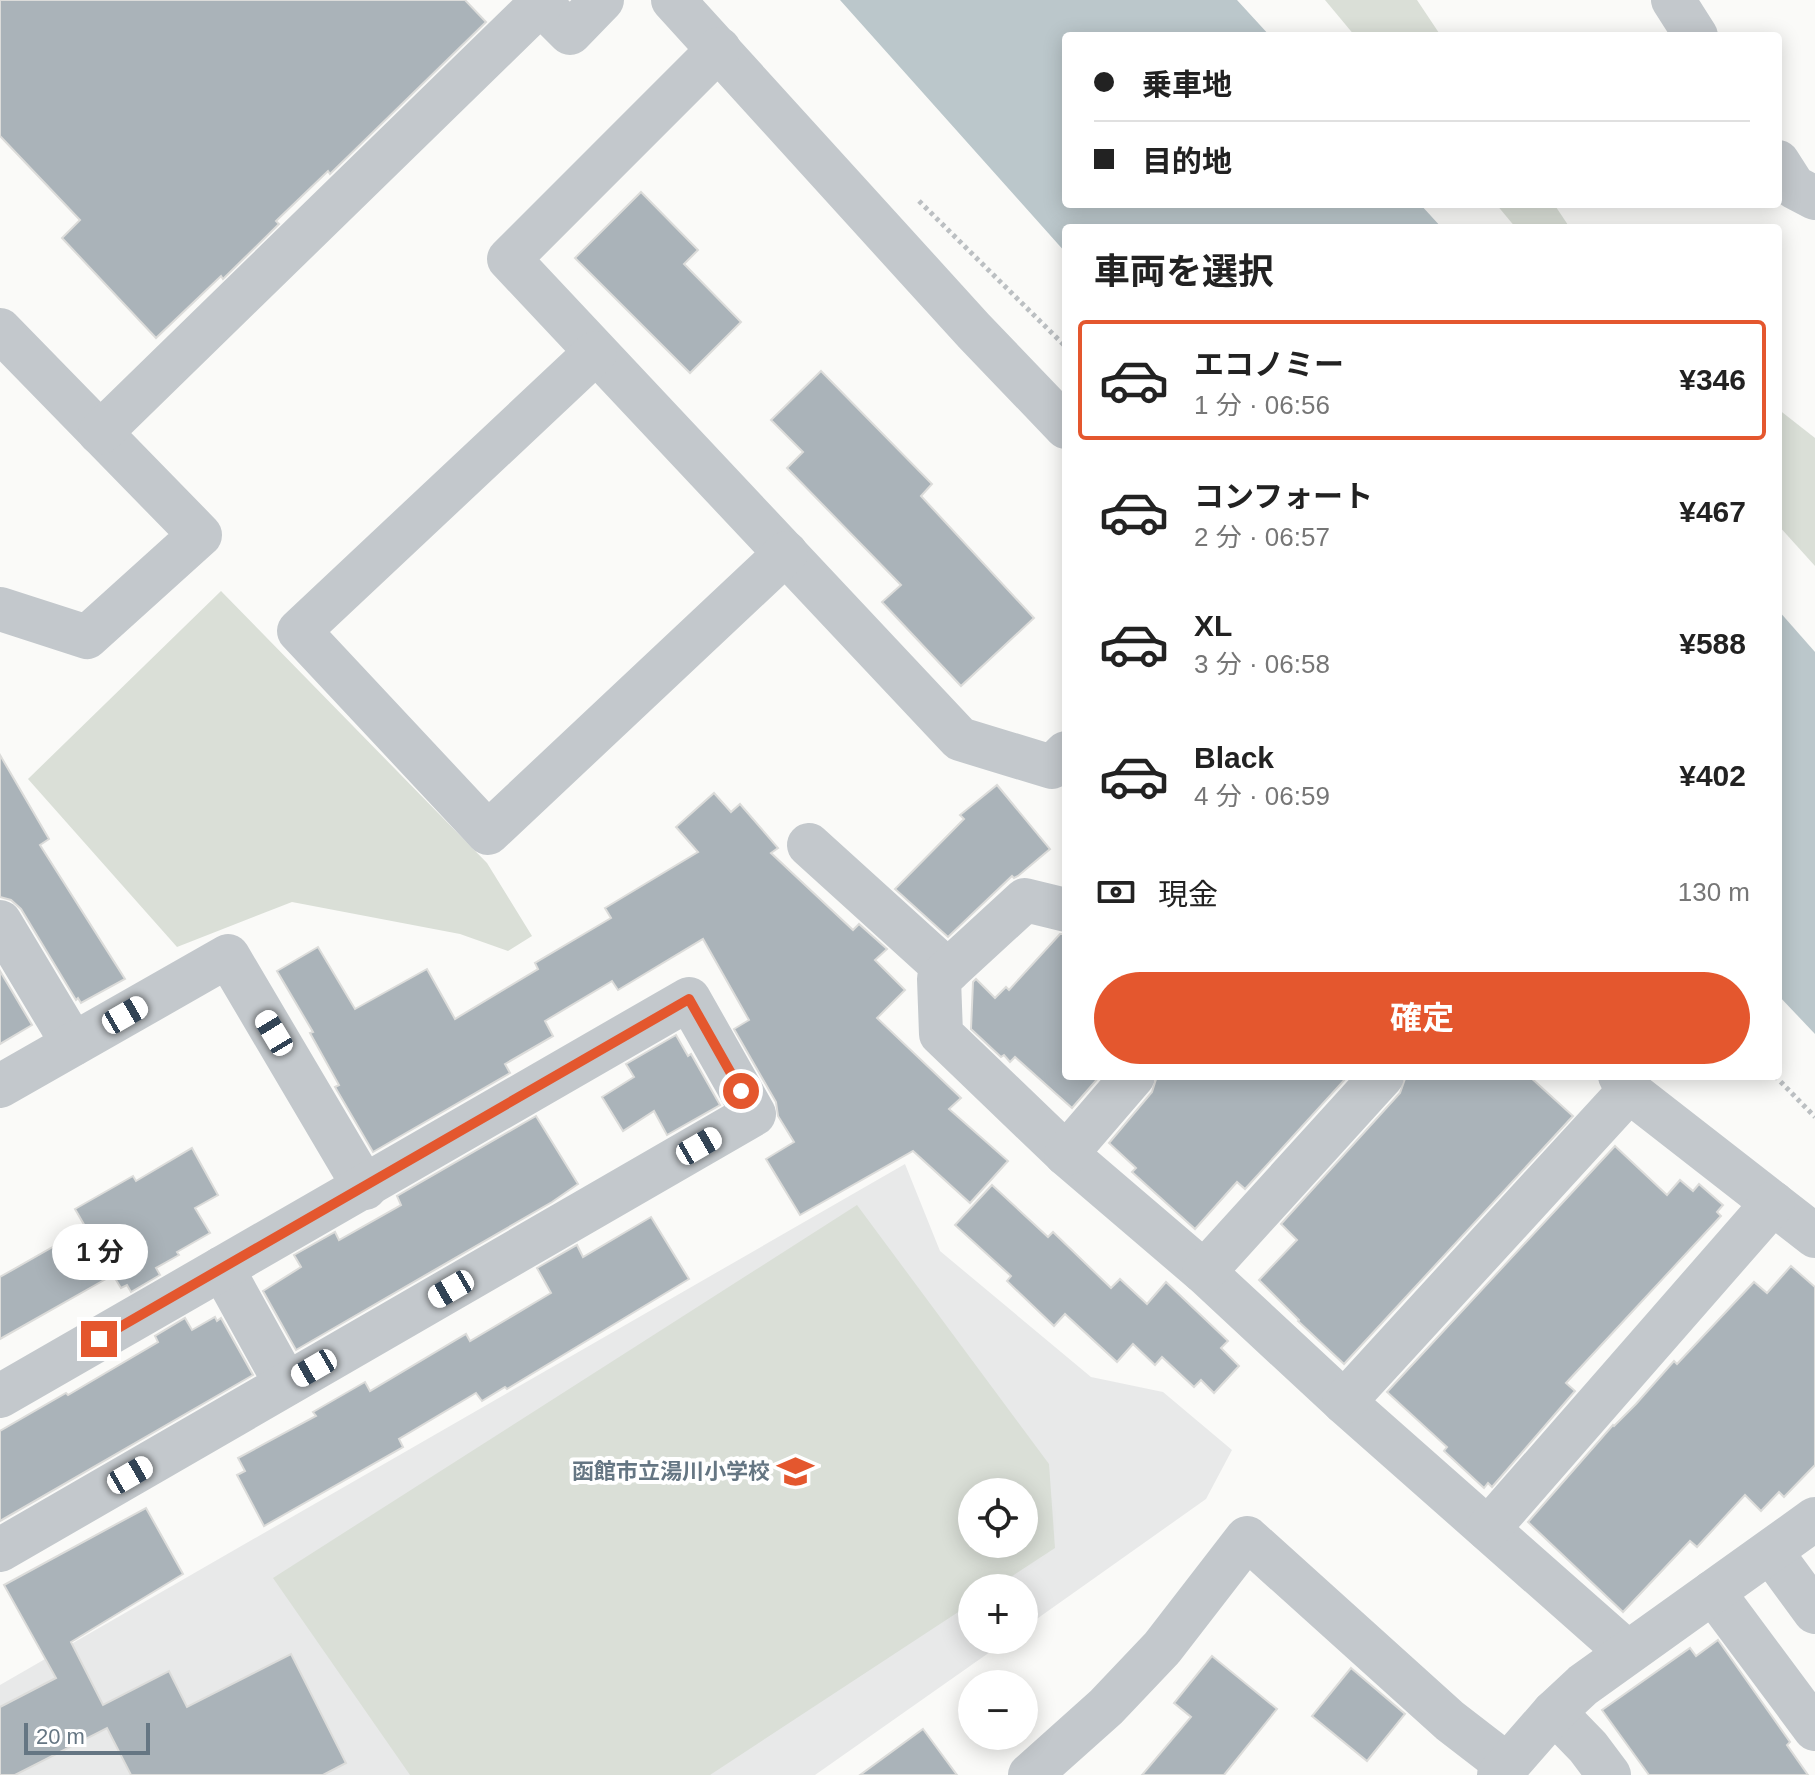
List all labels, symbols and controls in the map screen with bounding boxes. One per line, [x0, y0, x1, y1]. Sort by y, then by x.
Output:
text: 乗車地 [1142, 68, 1232, 101]
text: 目的地 [1142, 145, 1232, 178]
text: 車両を選択 [1094, 251, 1274, 292]
icon: car [1098, 344, 1170, 416]
text: エコノミー [1194, 348, 1344, 381]
text: ¥346 [1679, 363, 1746, 396]
text: 1 分 · 06:56 [1194, 390, 1330, 420]
icon: car [1098, 476, 1170, 548]
text: コンフォート [1194, 480, 1373, 513]
text: ¥467 [1679, 495, 1746, 528]
text: 2 分 · 06:57 [1194, 522, 1330, 552]
icon: car [1098, 608, 1170, 680]
text: XL [1194, 609, 1232, 642]
text: ¥588 [1679, 627, 1746, 660]
text: 3 分 · 06:58 [1194, 649, 1330, 679]
icon: car [1098, 740, 1170, 812]
text: Black [1194, 741, 1274, 774]
text: ¥402 [1679, 759, 1746, 792]
text: 4 分 · 06:59 [1194, 781, 1330, 811]
icon: cash [1094, 870, 1138, 914]
text: 130 m [1678, 877, 1750, 907]
text: 現金 [1158, 878, 1218, 911]
button: 確定 [1094, 972, 1750, 1064]
car [98, 993, 152, 1037]
car [251, 1006, 297, 1060]
route start [723, 1073, 759, 1109]
car [672, 1124, 726, 1168]
callout: 1 分 [51, 1223, 147, 1279]
text: 1 分 [76, 1237, 124, 1267]
car [424, 1267, 478, 1311]
route end [81, 1321, 117, 1357]
car [287, 1346, 341, 1390]
school or university icon: 函館市立湯川小学校 [777, 1452, 815, 1490]
car [103, 1453, 157, 1497]
place label: 函館市立湯川小学校 [572, 1459, 770, 1484]
map controls [958, 1478, 1038, 1750]
button: locate [958, 1478, 1038, 1558]
button: + [958, 1574, 1038, 1654]
button: − [958, 1670, 1038, 1750]
scale bar [24, 1719, 150, 1755]
text: 20 m [36, 1724, 85, 1749]

